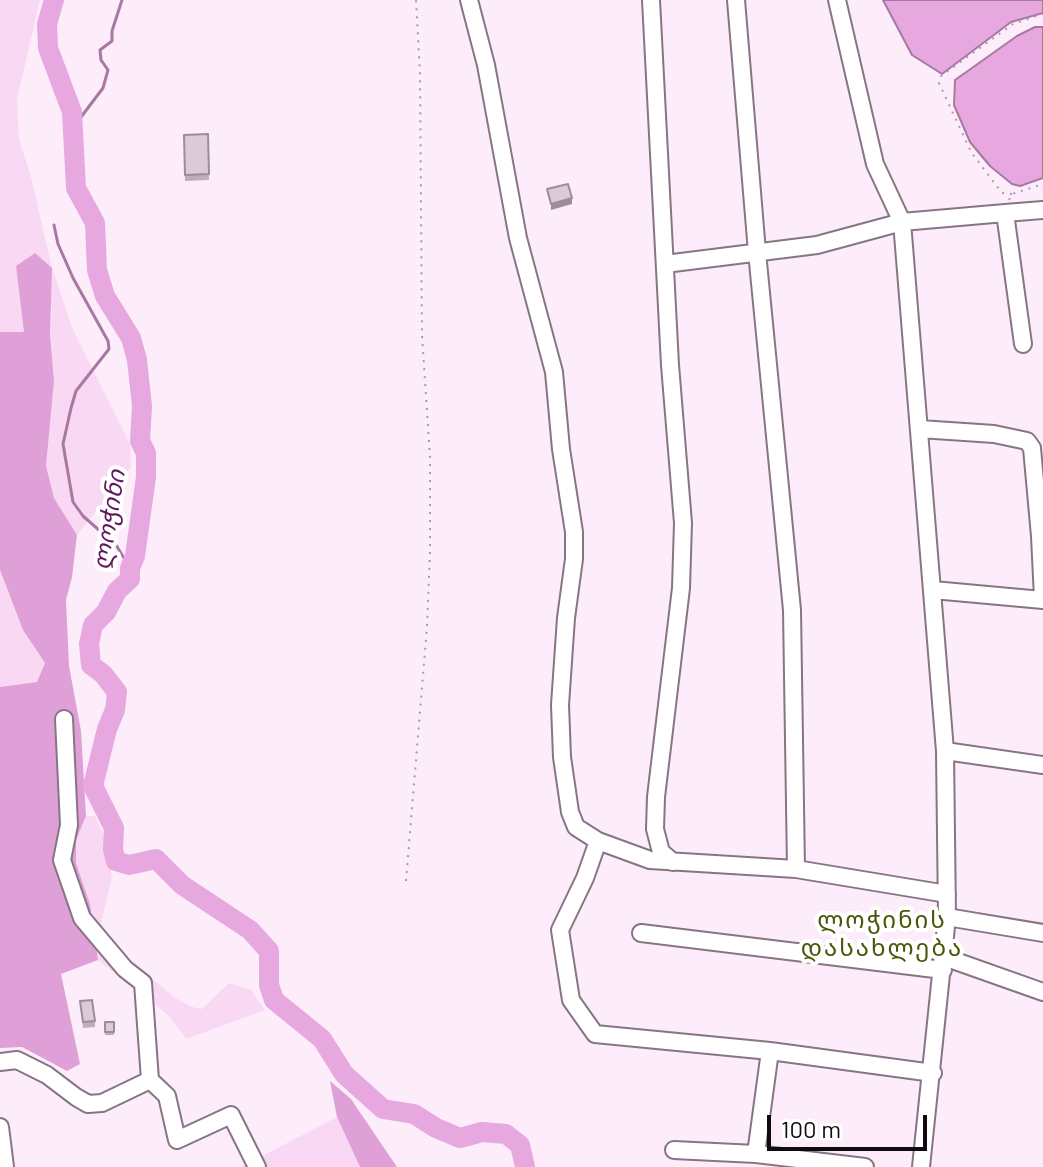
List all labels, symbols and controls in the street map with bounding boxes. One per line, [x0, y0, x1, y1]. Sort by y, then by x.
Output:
water label: ლოჭინი [87, 468, 131, 572]
district label: ლოჭინის დასახლება [801, 906, 963, 962]
scale bar [771, 1099, 931, 1149]
text: 100 m [781, 1114, 841, 1143]

